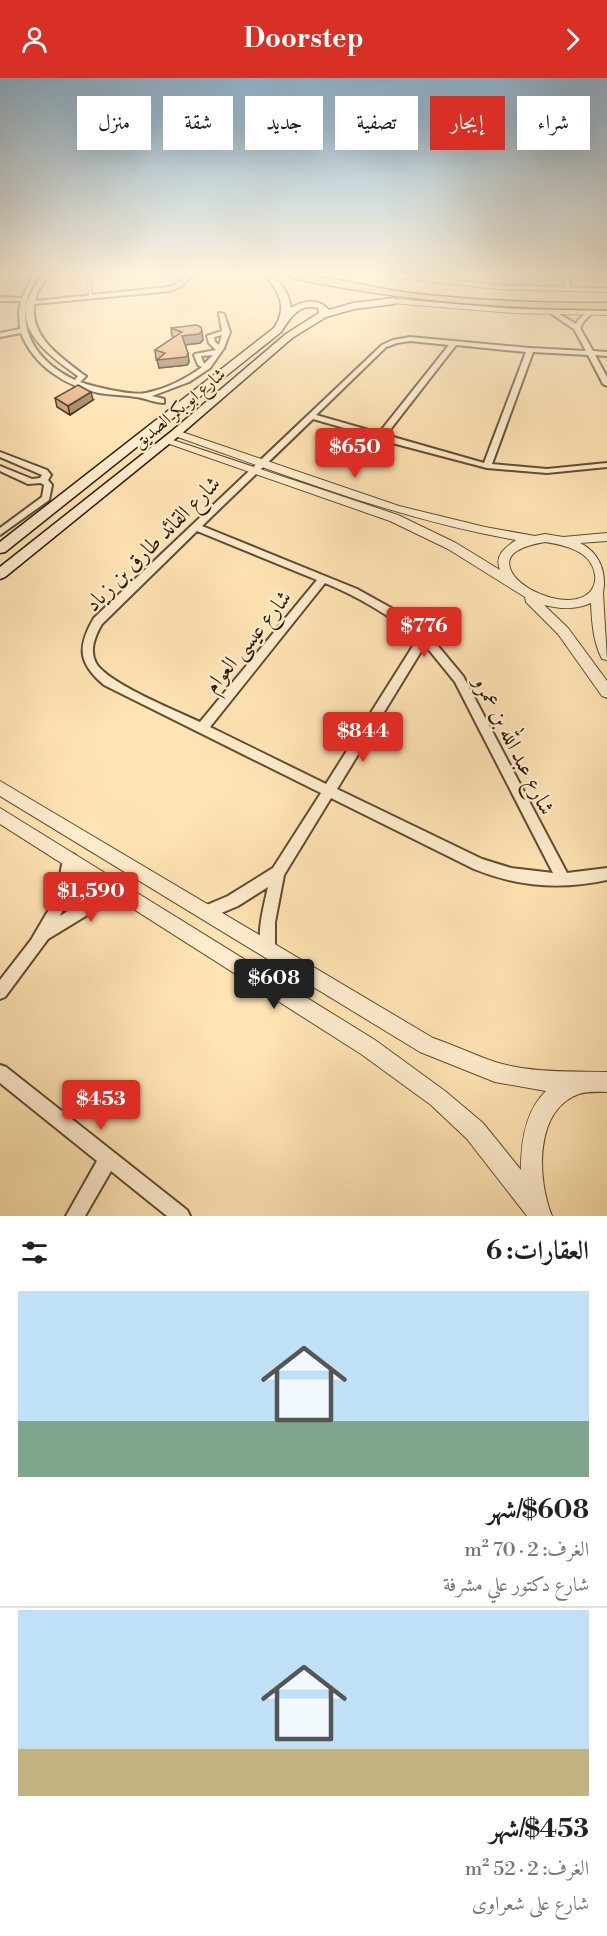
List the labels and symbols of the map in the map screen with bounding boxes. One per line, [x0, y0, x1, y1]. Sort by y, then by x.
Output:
street label: شارع ابو بكر الصديق [128, 363, 232, 456]
pin: $650 [319, 428, 391, 479]
street label: شارع القائد طارق بن زياد [80, 471, 229, 620]
street label: شارع عيسى العوام [198, 585, 302, 702]
pin: $776 [388, 607, 460, 658]
street label: شارع عبد الله بن عمرو [463, 668, 565, 821]
pin: $844 [327, 712, 399, 763]
pin: $1,590 [42, 872, 140, 923]
pin: $608 [238, 959, 310, 1010]
pin: $453 [65, 1080, 137, 1131]

